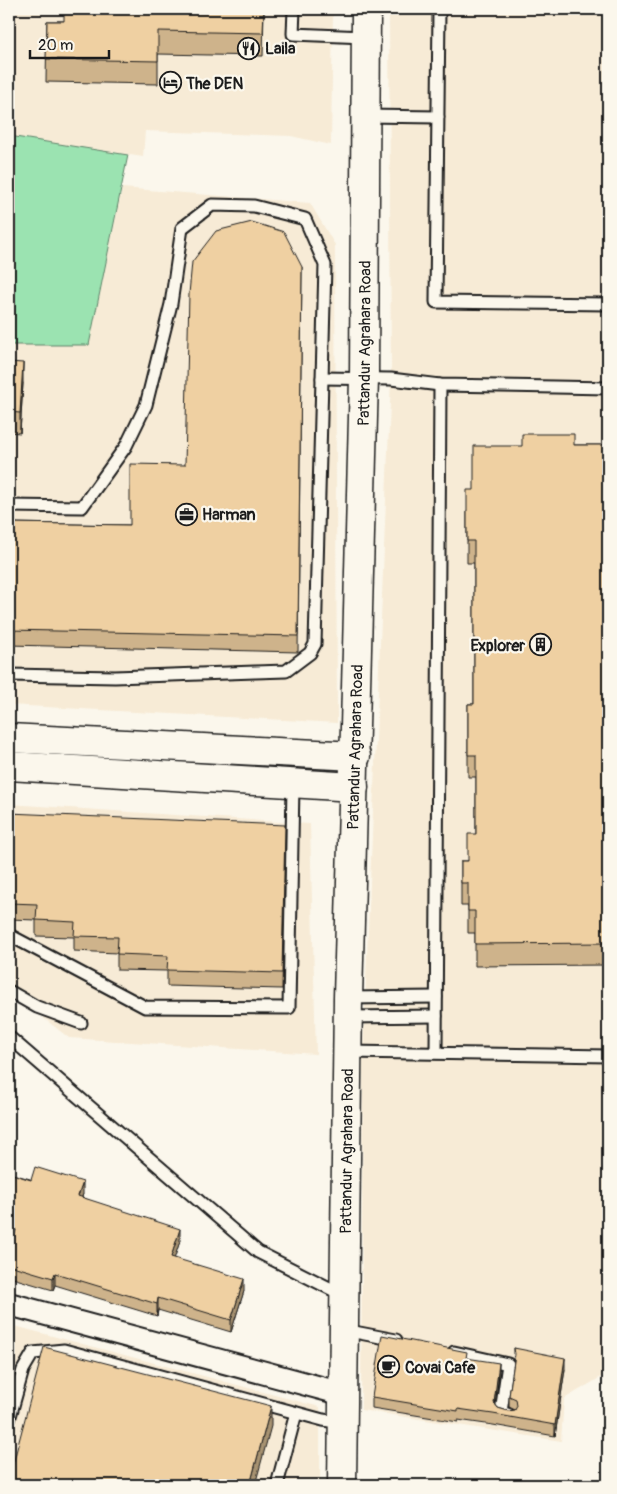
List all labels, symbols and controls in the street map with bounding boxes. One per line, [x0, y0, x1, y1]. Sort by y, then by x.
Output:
scale bar [30, 28, 109, 60]
text: 20 m [38, 36, 73, 55]
restaurant icon: Laila [237, 36, 261, 60]
place label: Laila [265, 39, 296, 59]
hotel icon: The DEN [158, 71, 182, 95]
place label: The DEN [185, 74, 243, 94]
street label: Pattandur Agrahara Road [354, 260, 376, 426]
office icon: Harman [174, 502, 198, 526]
place label: Harman [202, 505, 256, 525]
building icon: Explorer [529, 633, 553, 657]
place label: Explorer [471, 636, 525, 656]
street label: Pattandur Agrahara Road [343, 664, 368, 830]
street label: Pattandur Agrahara Road [336, 1068, 358, 1234]
cafe icon: Covai Cafe [377, 1355, 401, 1379]
place label: Covai Cafe [405, 1358, 476, 1378]

